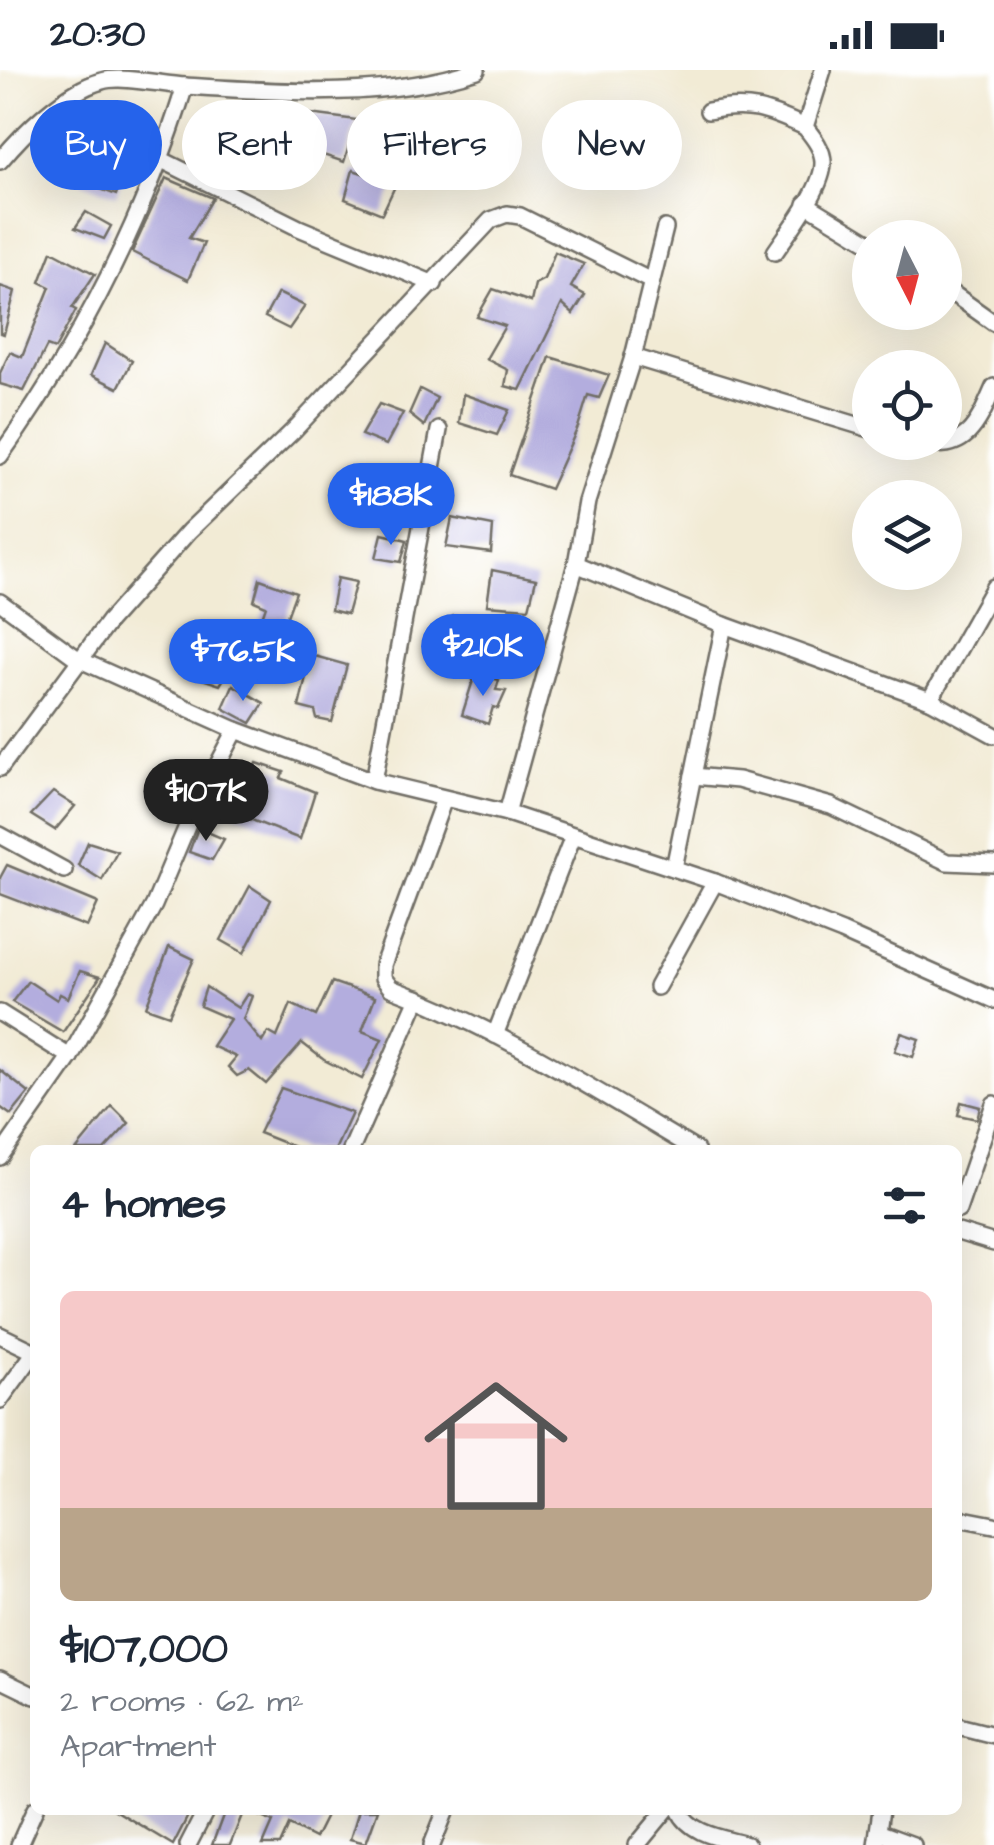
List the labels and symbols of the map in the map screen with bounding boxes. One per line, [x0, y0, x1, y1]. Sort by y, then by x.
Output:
north arrow [852, 220, 962, 330]
pin: $188K [321, 463, 461, 548]
pin: $210K [413, 614, 553, 699]
pin: $76.5K [162, 619, 324, 704]
pin: $107K [136, 759, 276, 844]

